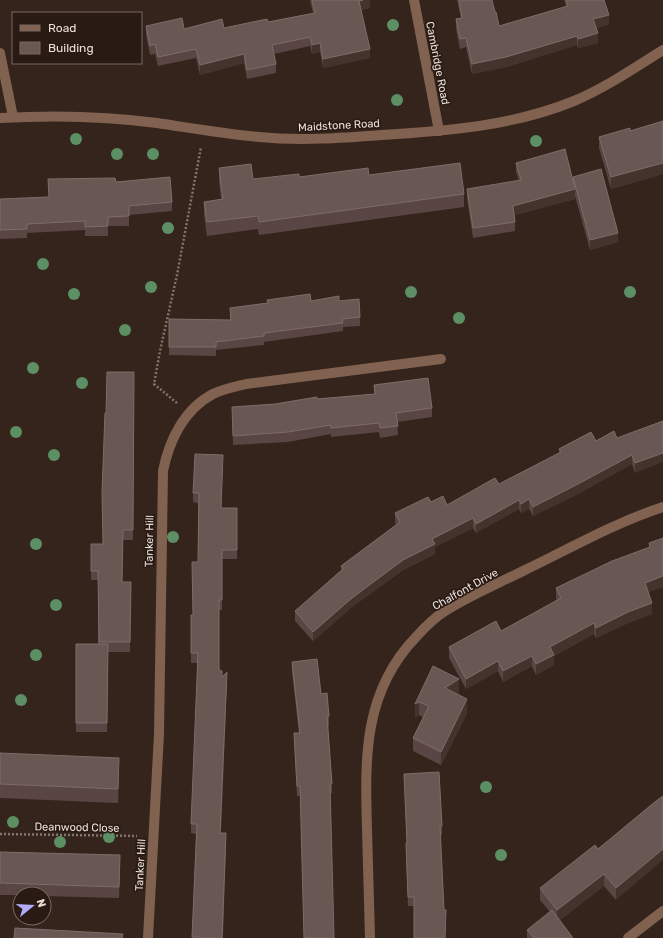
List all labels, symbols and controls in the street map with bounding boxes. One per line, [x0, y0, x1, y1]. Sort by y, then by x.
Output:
legend [12, 12, 142, 64]
street label: Cambridge Road [423, 20, 452, 106]
text: Road [48, 21, 76, 35]
text: Building [48, 41, 94, 55]
street label: Maidstone Road [298, 117, 380, 134]
street label: Tanker Hill [143, 515, 156, 567]
street label: Chalfont Drive [430, 566, 500, 613]
street label: Deanwood Close [34, 820, 120, 835]
street label: Tanker Hill [133, 839, 148, 891]
north arrow [12, 886, 52, 926]
text: N [34, 897, 48, 909]

